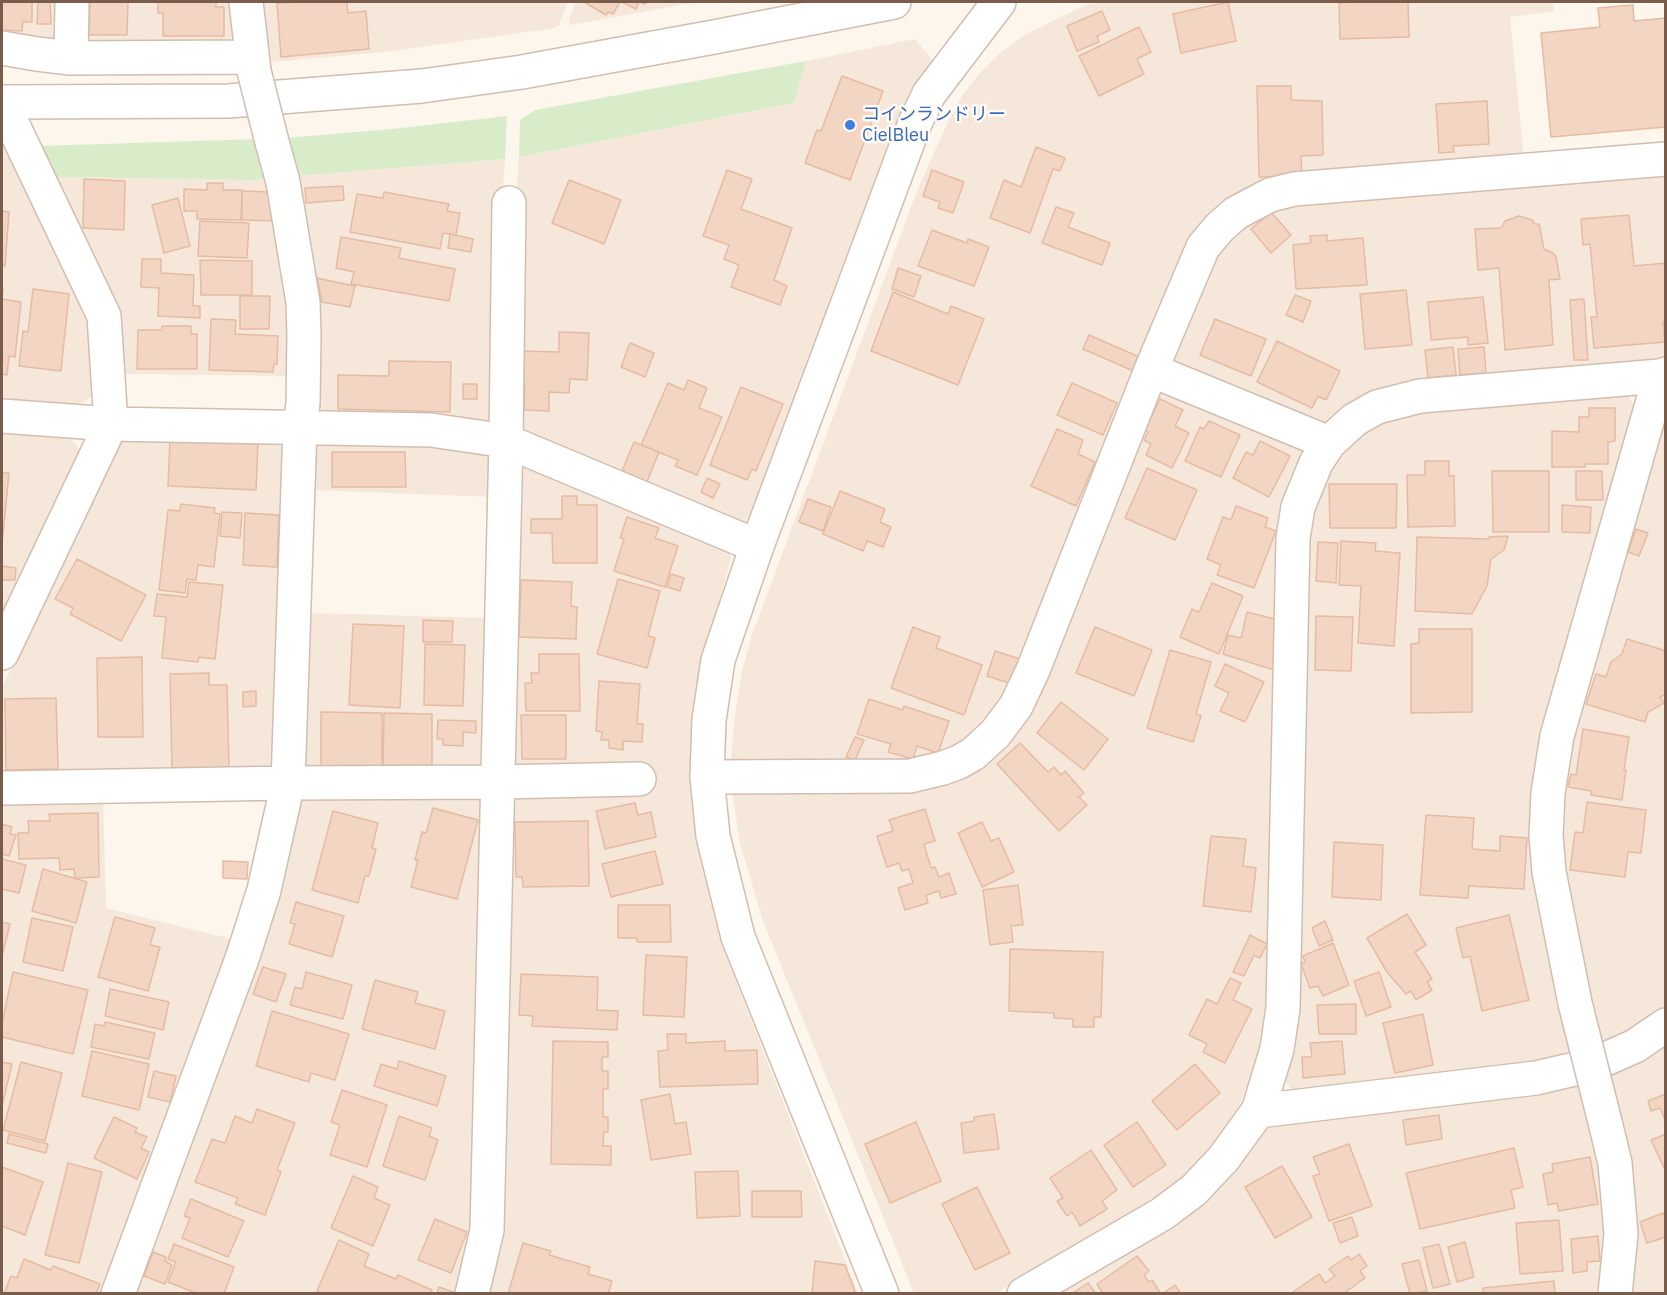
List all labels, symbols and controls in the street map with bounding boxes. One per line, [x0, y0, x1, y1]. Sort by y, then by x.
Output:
place label: コインランドリー CielBleu [862, 104, 1006, 146]
marker: コインランドリー CielBleu [843, 118, 857, 132]

